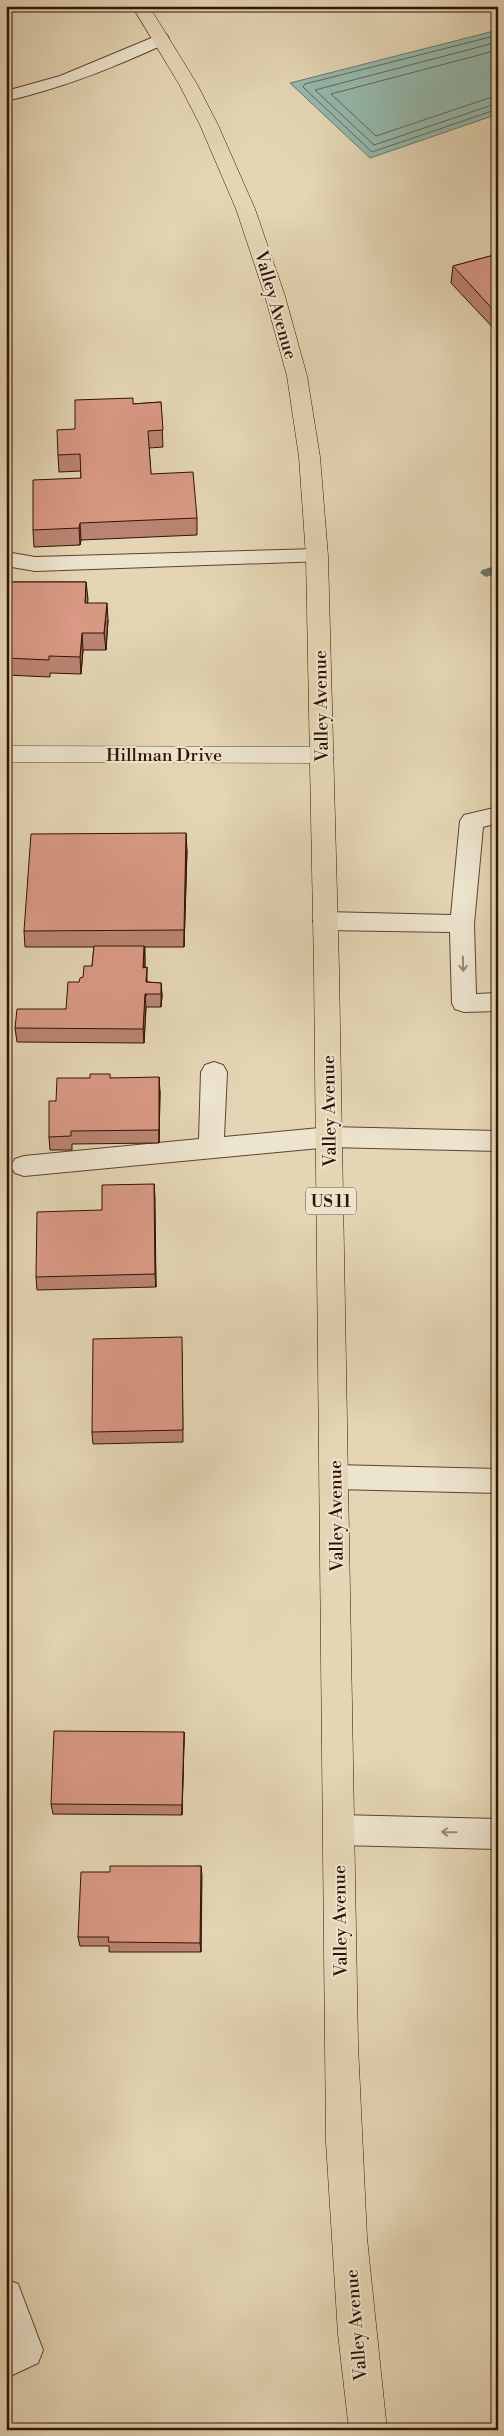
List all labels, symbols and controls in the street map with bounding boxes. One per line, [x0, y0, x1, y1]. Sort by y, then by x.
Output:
street label: Valley Avenue [249, 247, 302, 362]
street label: Valley Avenue [309, 650, 334, 763]
street label: Hillman Drive [106, 744, 222, 767]
one-way arrow [458, 955, 467, 971]
street label: Valley Avenue [317, 1055, 342, 1168]
road number: US 11 [306, 1188, 356, 1214]
street label: Valley Avenue [324, 1460, 349, 1573]
one-way arrow [441, 1828, 457, 1837]
street label: Valley Avenue [328, 1865, 353, 1978]
street label: Valley Avenue [340, 2268, 373, 2383]

